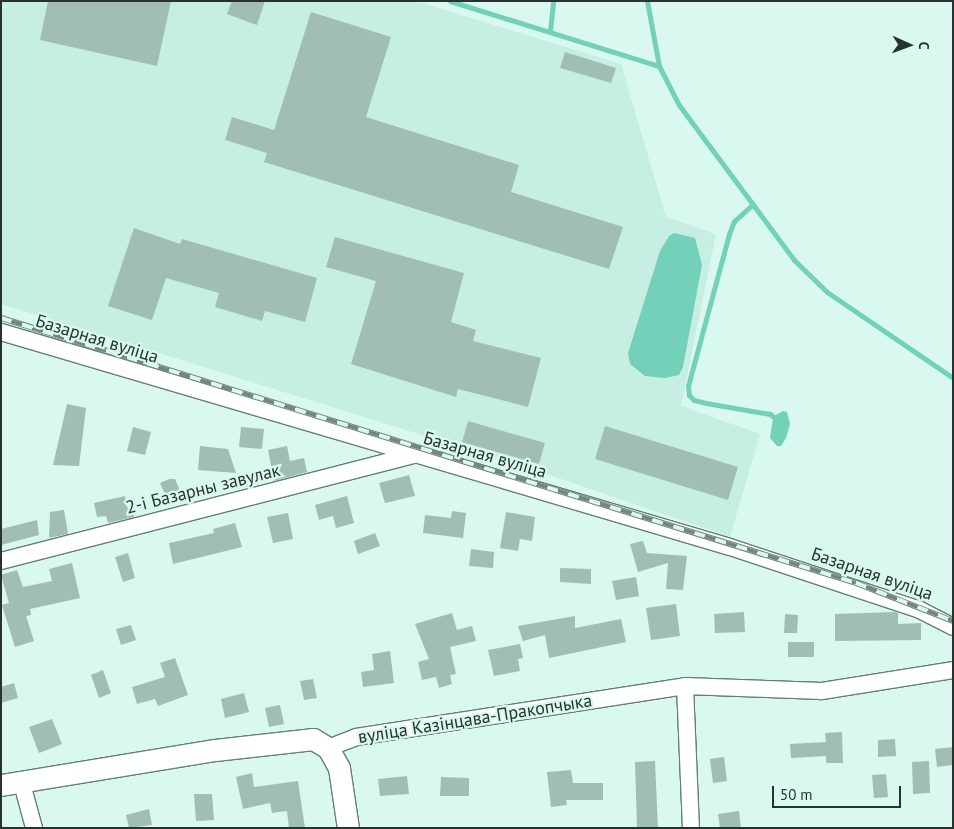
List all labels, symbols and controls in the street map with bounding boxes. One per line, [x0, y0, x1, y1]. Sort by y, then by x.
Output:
north arrow [884, 20, 934, 70]
text: С [915, 41, 933, 50]
street label: Базарная вуліца [33, 310, 161, 368]
street label: Базарная вуліца [421, 427, 549, 483]
street label: 2-і Базарны завулак [124, 459, 282, 519]
street label: Базарная вуліца [808, 543, 936, 605]
street label: вуліца Казінцава-Пракопчыка [356, 690, 594, 748]
scale bar [774, 776, 903, 808]
text: 50 m [780, 785, 813, 804]

